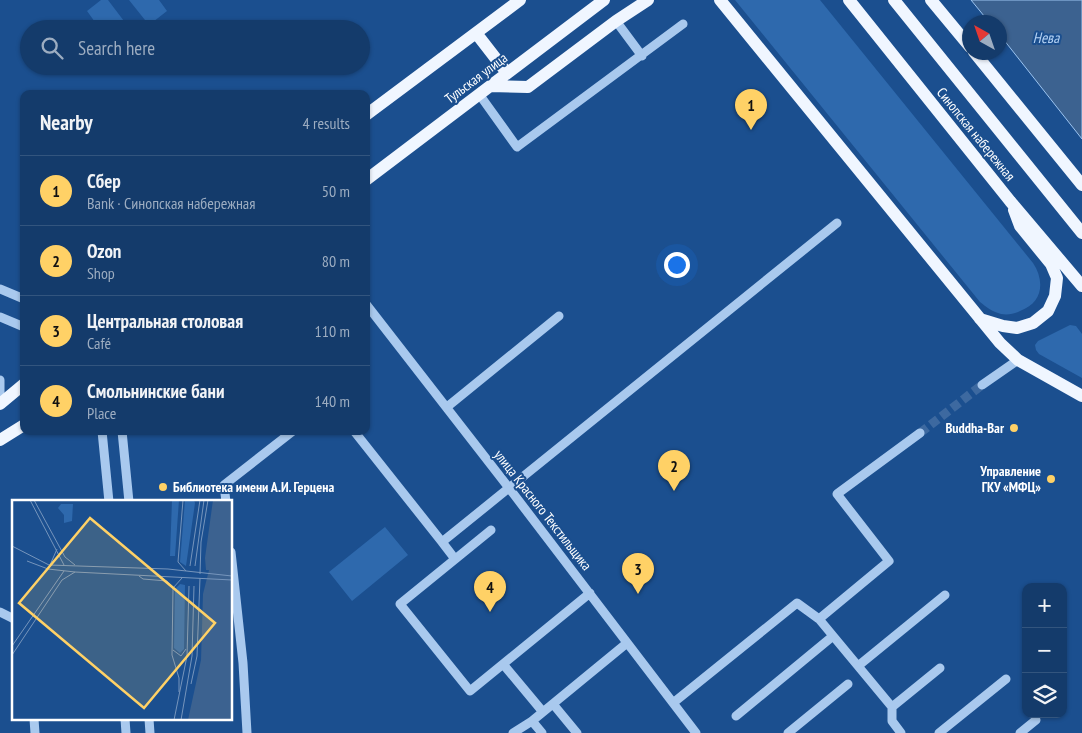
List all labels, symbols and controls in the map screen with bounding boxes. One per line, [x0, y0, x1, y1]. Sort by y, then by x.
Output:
north arrow [962, 15, 1007, 60]
search box [20, 20, 370, 75]
water label: Нева [1033, 28, 1060, 47]
icon: search [38, 34, 66, 62]
text: Search here [78, 36, 155, 60]
street label: Тульская улица [441, 49, 511, 107]
street label: Синопская набережная [933, 84, 1019, 184]
pin: 1 [735, 89, 767, 130]
text: Nearby [40, 109, 93, 136]
text: 4 results [303, 113, 350, 133]
text: Сбер [87, 169, 121, 193]
text: 1 [52, 181, 60, 201]
text: 50 m [322, 181, 350, 201]
text: Bank · Синопская набережная [87, 193, 255, 213]
text: Ozon [87, 239, 121, 263]
text: 2 [52, 251, 60, 271]
text: 80 m [322, 251, 350, 271]
your location [664, 252, 690, 278]
text: Shop [87, 263, 115, 283]
text: Центральная столовая [87, 309, 243, 333]
text: 3 [52, 321, 60, 341]
text: 110 m [315, 321, 350, 341]
text: Café [87, 333, 111, 353]
text: Смольнинские бани [87, 379, 224, 403]
text: 4 [52, 391, 60, 411]
text: 140 m [315, 391, 350, 411]
text: Place [87, 403, 116, 423]
place label: Buddha-Bar [945, 419, 1005, 437]
marker: Buddha-Bar [1008, 422, 1020, 434]
street label: улица Красного Текстильщика [490, 446, 596, 574]
pin: 2 [658, 450, 690, 491]
place label: Управление ГКУ «МФЦ» [979, 462, 1041, 496]
marker: Управление ГКУ «МФЦ» [1045, 473, 1057, 485]
place label: Библиотека имени А.И. Герцена [173, 478, 334, 496]
marker: Библиотека имени А.И. Герцена [157, 481, 169, 493]
inset map [12, 500, 232, 720]
pin: 3 [622, 553, 654, 594]
pin: 4 [474, 571, 506, 612]
map controls [1022, 583, 1067, 718]
button: + [1022, 583, 1067, 628]
button: − [1022, 628, 1067, 673]
button: layers [1022, 673, 1067, 718]

